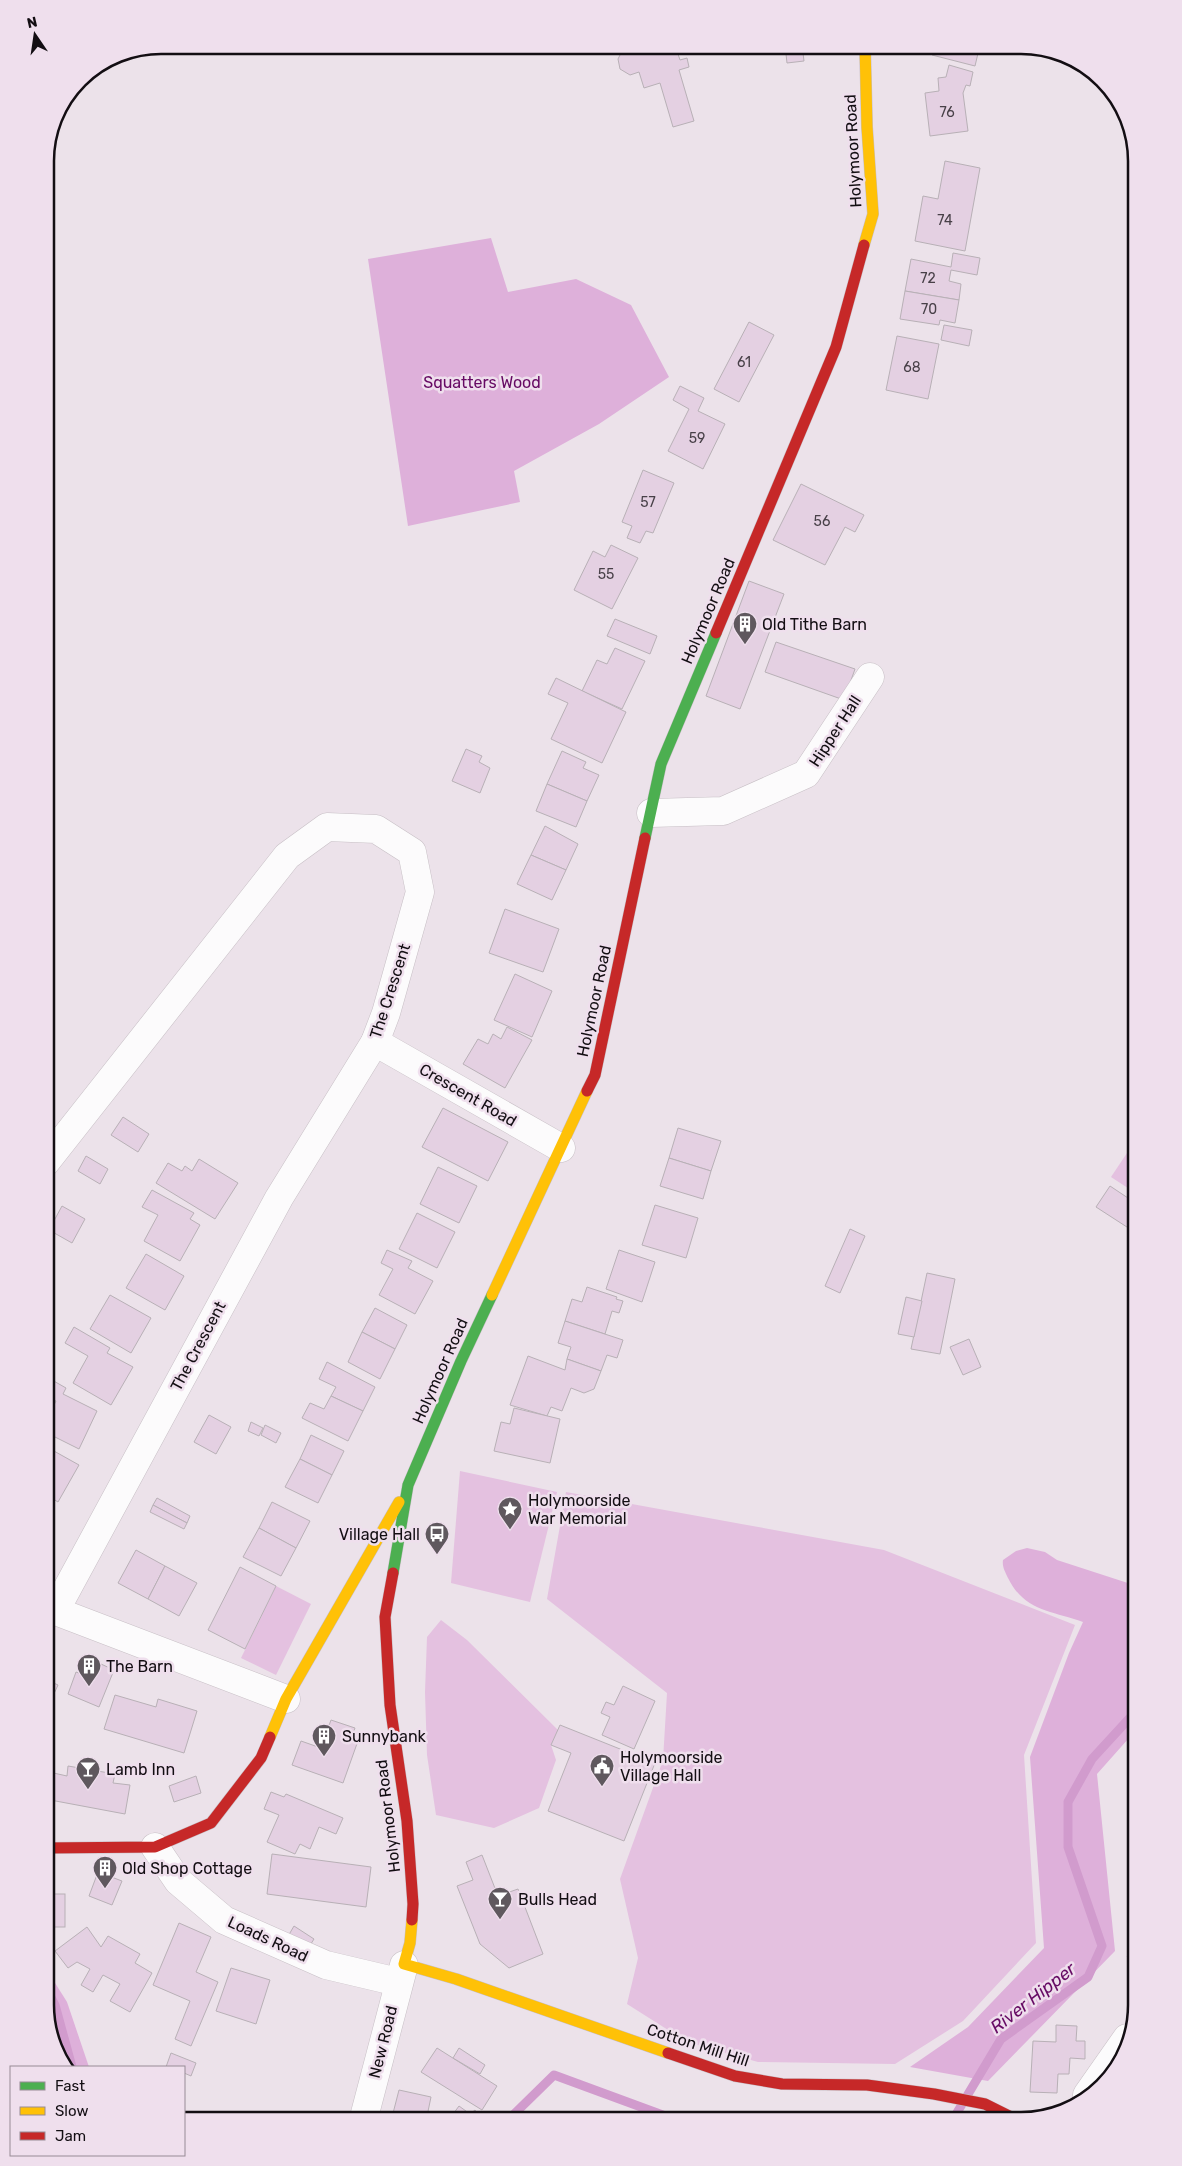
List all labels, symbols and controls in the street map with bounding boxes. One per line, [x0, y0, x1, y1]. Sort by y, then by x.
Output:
north arrow [10, 10, 60, 60]
text: N [25, 13, 39, 32]
street label: Holymoor Road [841, 94, 865, 208]
house number: 76 [939, 104, 955, 121]
house number: 74 [937, 212, 953, 229]
house number: 72 [920, 270, 936, 287]
house number: 70 [921, 301, 937, 318]
house number: 61 [737, 354, 751, 371]
house number: 68 [903, 359, 921, 376]
park label: Squatters Wood [423, 373, 541, 392]
house number: 59 [689, 430, 705, 447]
house number: 57 [640, 494, 656, 511]
house number: 56 [814, 513, 830, 530]
street label: Holymoor Road [677, 555, 739, 667]
house number: 55 [598, 566, 614, 583]
building icon: Old Tithe Barn [732, 611, 758, 645]
place label: Old Tithe Barn [762, 615, 867, 634]
street label: Hipper Hall [805, 692, 865, 770]
street label: The Crescent [366, 941, 414, 1041]
street label: Holymoor Road [573, 944, 615, 1058]
street label: Crescent Road [416, 1059, 520, 1131]
street label: The Crescent [166, 1298, 230, 1394]
street label: Holymoor Road [408, 1315, 472, 1427]
place label: Holymoorside War Memorial [528, 1491, 631, 1528]
place icon: Holymoorside War Memorial [497, 1496, 523, 1530]
bus stop icon: Village Hall [424, 1521, 450, 1555]
place label: Village Hall [339, 1525, 420, 1544]
building icon: The Barn [76, 1653, 102, 1687]
place label: The Barn [106, 1657, 173, 1676]
building icon: Sunnybank [311, 1723, 337, 1757]
place label: Sunnybank [342, 1727, 427, 1746]
place label: Holymoorside Village Hall [620, 1748, 723, 1785]
public building icon: Holymoorside Village Hall [589, 1753, 615, 1787]
bar icon: Lamb Inn [75, 1756, 101, 1790]
street label: Holymoor Road [372, 1759, 404, 1873]
place label: Lamb Inn [106, 1760, 175, 1779]
building icon: Old Shop Cottage [92, 1855, 118, 1889]
place label: Old Shop Cottage [122, 1859, 252, 1878]
bar icon: Bulls Head [487, 1886, 513, 1920]
place label: Bulls Head [518, 1890, 597, 1909]
street label: Loads Road [225, 1912, 311, 1966]
water label: River Hipper [986, 1957, 1081, 2038]
street label: New Road [365, 2004, 401, 2080]
street label: Cotton Mill Hill [644, 2020, 752, 2070]
legend [10, 2066, 185, 2156]
text: Fast [55, 2077, 85, 2095]
text: Slow [55, 2102, 88, 2120]
text: Jam [55, 2127, 86, 2145]

